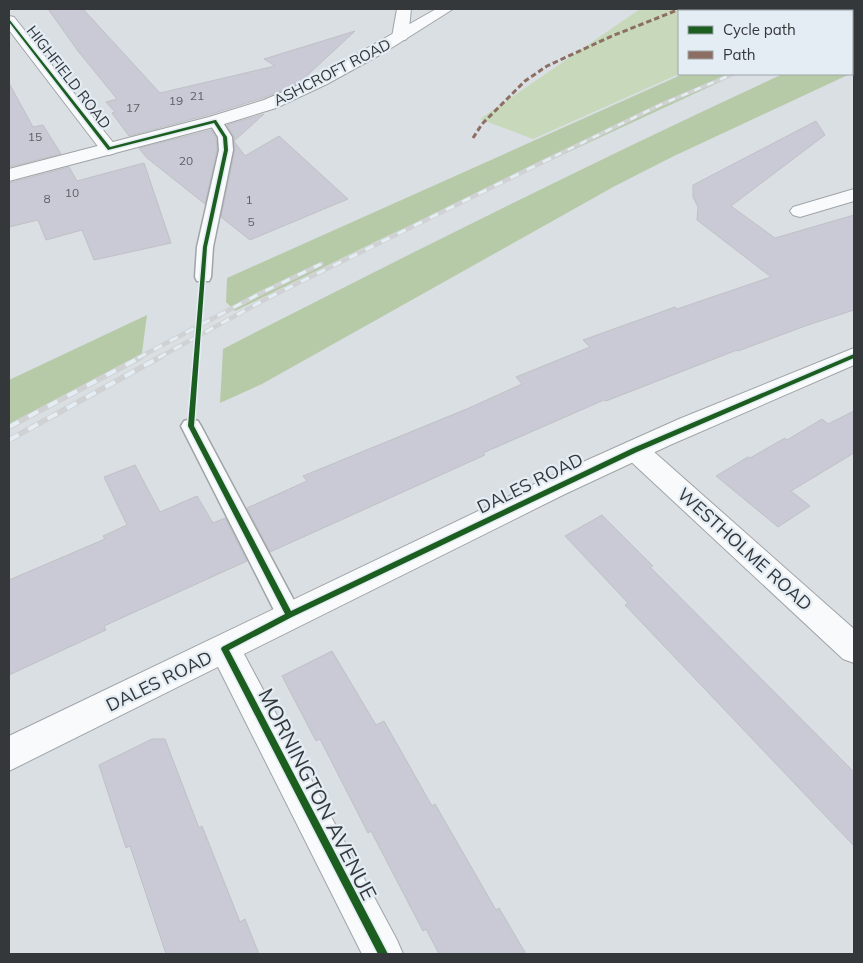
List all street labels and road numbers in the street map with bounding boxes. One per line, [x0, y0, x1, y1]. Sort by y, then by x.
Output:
street label: HIGHFIELD ROAD [23, 21, 115, 133]
street label: ASHCROFT ROAD [270, 34, 394, 110]
street label: DALES ROAD [473, 447, 587, 519]
street label: WESTHOLME ROAD [673, 483, 817, 615]
street label: DALES ROAD [102, 645, 216, 717]
street label: MORNINGTON AVENUE [253, 684, 383, 904]

